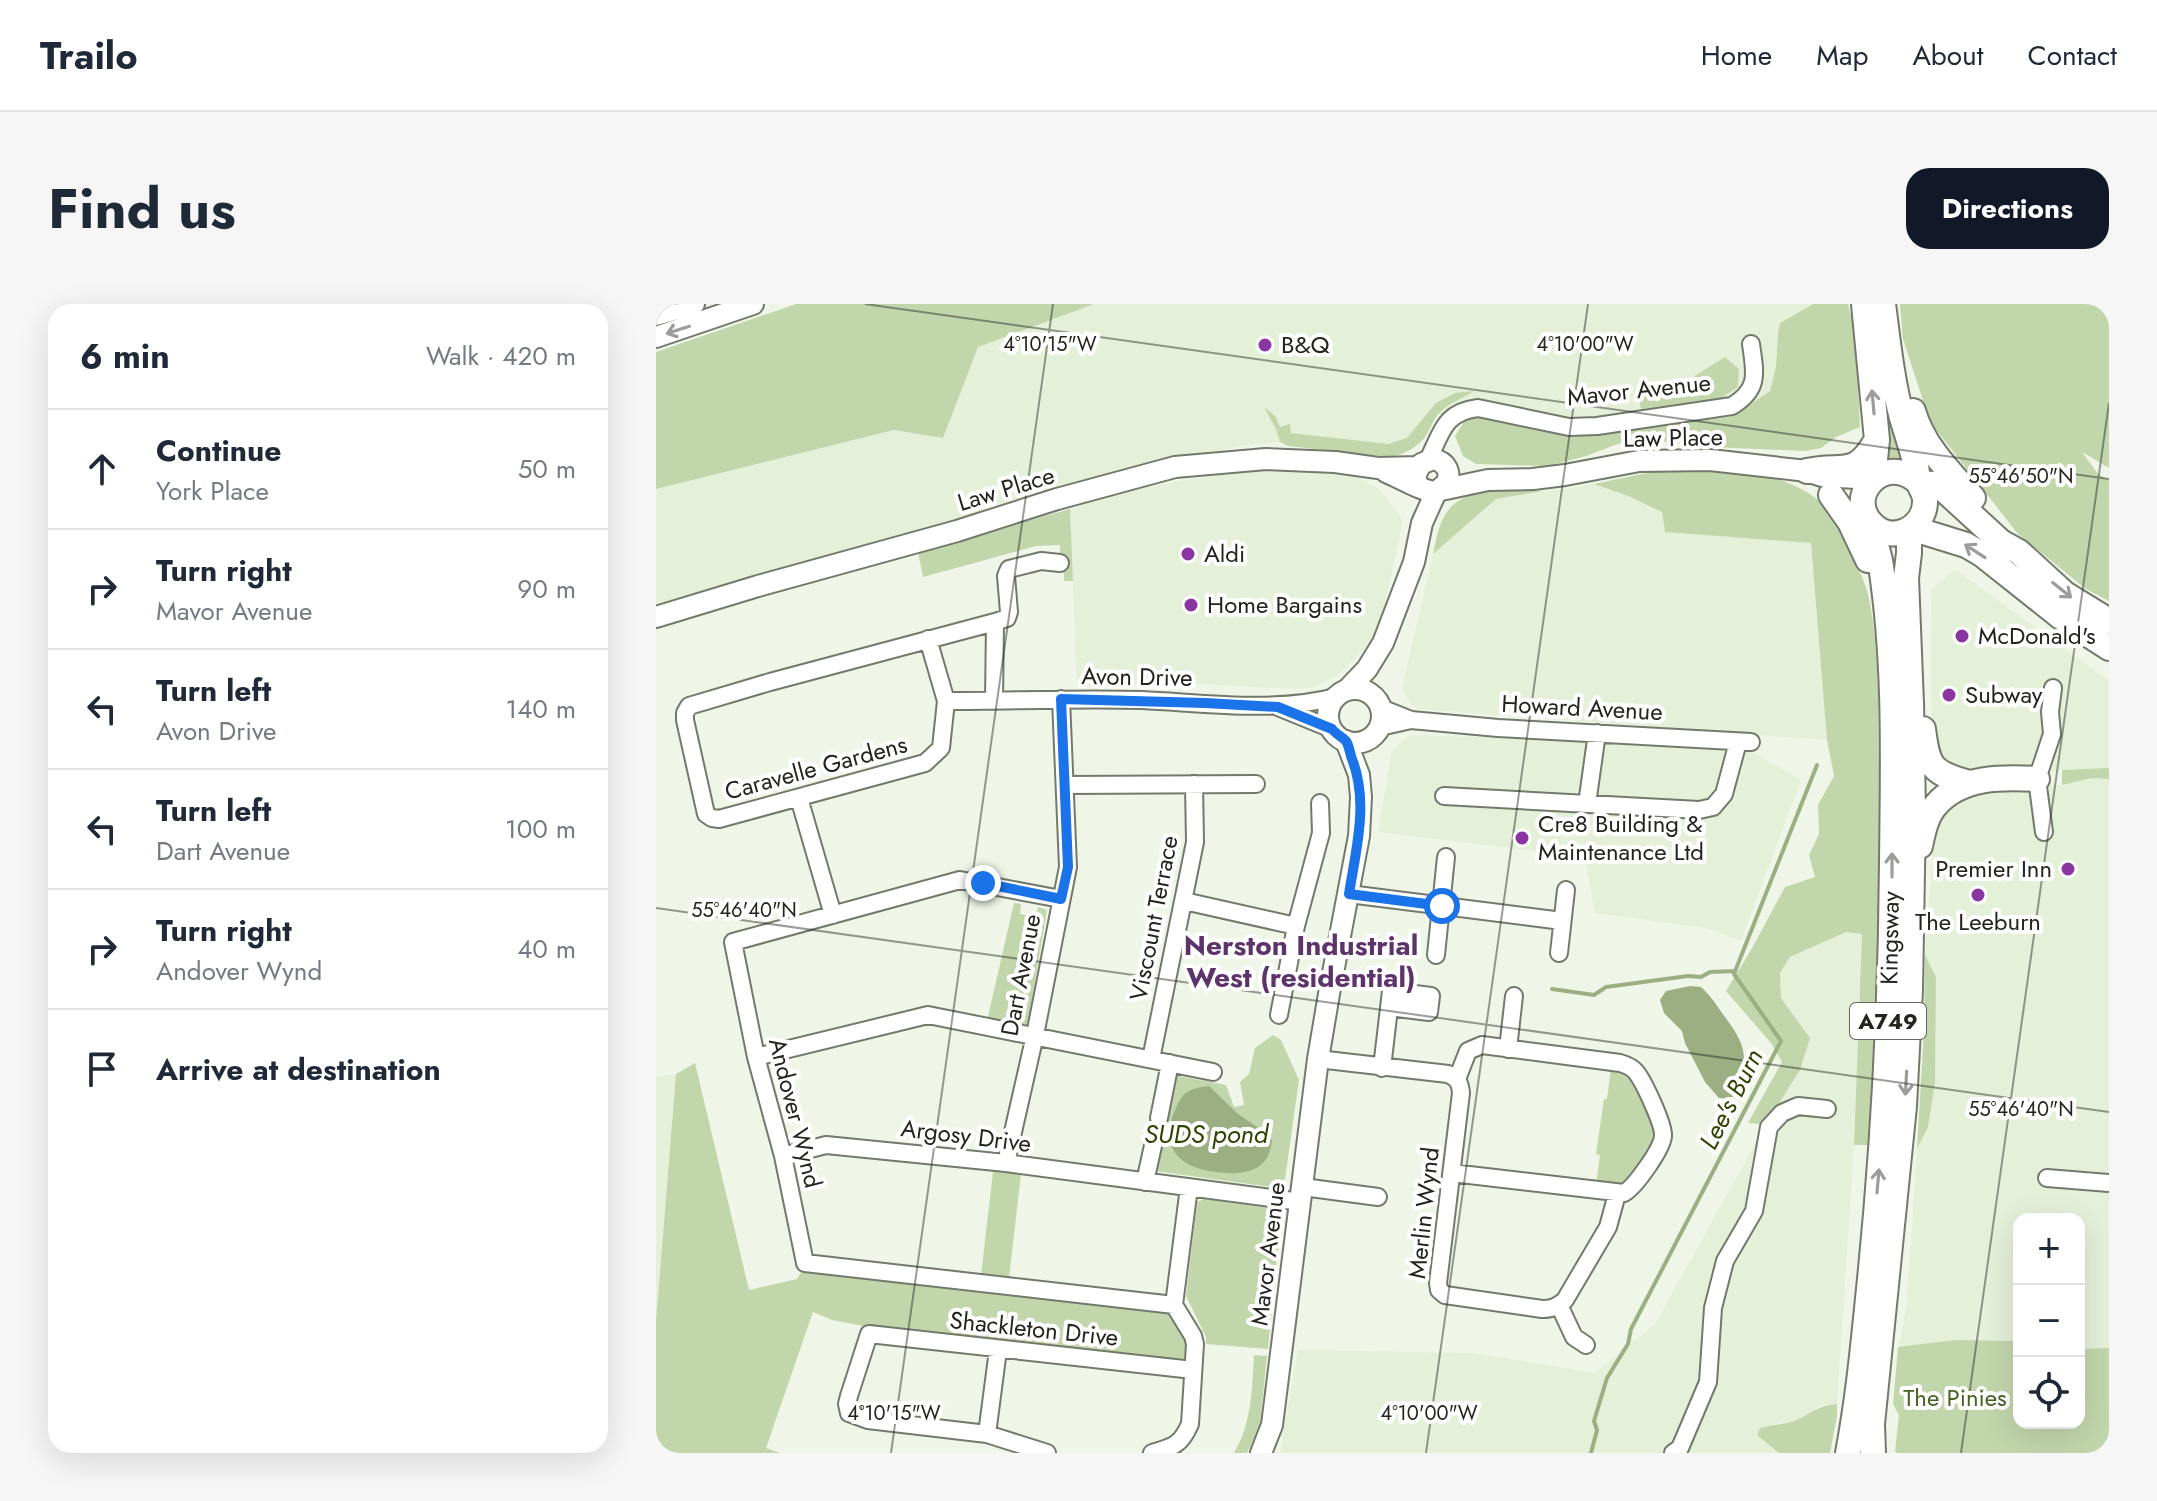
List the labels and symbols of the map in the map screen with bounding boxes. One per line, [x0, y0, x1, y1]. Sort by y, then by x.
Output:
one-way arrow [666, 323, 691, 338]
place label: B&Q [1281, 327, 1330, 362]
text: 4°10'15"W [1003, 330, 1097, 359]
text: 4°10'00"W [1536, 330, 1634, 359]
marker: B&Q [1256, 336, 1274, 354]
street label: Mavor Avenue [1565, 365, 1713, 414]
one-way arrow [1866, 389, 1881, 416]
street label: Law Place [1623, 419, 1723, 456]
street label: Law Place [953, 457, 1059, 520]
text: 55°46'50"N [1968, 462, 2074, 491]
place label: Aldi [1204, 536, 1245, 571]
one-way arrow [1965, 543, 1987, 559]
marker: Aldi [1179, 545, 1197, 563]
one-way arrow [2051, 581, 2071, 599]
place label: Home Bargains [1207, 587, 1362, 622]
marker: Home Bargains [1182, 596, 1200, 614]
place label: McDonald's [1978, 618, 2096, 653]
marker: McDonald's [1953, 627, 1971, 645]
street label: Avon Drive [1081, 658, 1193, 695]
place label: Subway [1965, 677, 2043, 712]
street label: Howard Avenue [1500, 686, 1664, 729]
marker: Subway [1940, 686, 1958, 704]
street label: Caravelle Gardens [721, 726, 911, 809]
place label: Cre8 Building & Maintenance Ltd [1538, 806, 1704, 869]
marker: Cre8 Building & Maintenance Ltd [1513, 829, 1531, 847]
street label: Viscount Terrace [1120, 832, 1187, 1003]
place label: Premier Inn [1935, 851, 2052, 886]
one-way arrow [1884, 852, 1900, 879]
marker: Premier Inn [2059, 860, 2077, 878]
route end [965, 865, 1001, 901]
marker: The Leeburn [1969, 886, 1987, 904]
route start [1424, 888, 1460, 924]
street label: Kingsway [1871, 890, 1908, 985]
text: 55°46'40"N [691, 896, 797, 925]
place label: The Leeburn [1915, 904, 2041, 939]
street label: Dart Avenue [992, 911, 1050, 1039]
district label: Nerston Industrial West (residential) [1184, 925, 1418, 998]
road number: A749 [1850, 1003, 1926, 1039]
street label: Andover Wynd [760, 1034, 831, 1192]
water label: Lee's Burn [1689, 1042, 1773, 1156]
one-way arrow [1898, 1069, 1913, 1096]
text: 55°46'40"N [1968, 1095, 2074, 1124]
street label: Argosy Drive [899, 1110, 1033, 1161]
water label: SUDS pond [1144, 1115, 1270, 1153]
street label: Merlin Wynd [1399, 1145, 1448, 1281]
one-way arrow [1871, 1168, 1886, 1195]
street label: Mavor Avenue [1241, 1180, 1294, 1328]
street label: Shackleton Drive [948, 1302, 1120, 1355]
park label: The Pinies [1903, 1380, 2007, 1415]
text: 4°10'15"W [847, 1399, 941, 1428]
text: 4°10'00"W [1380, 1399, 1478, 1428]

